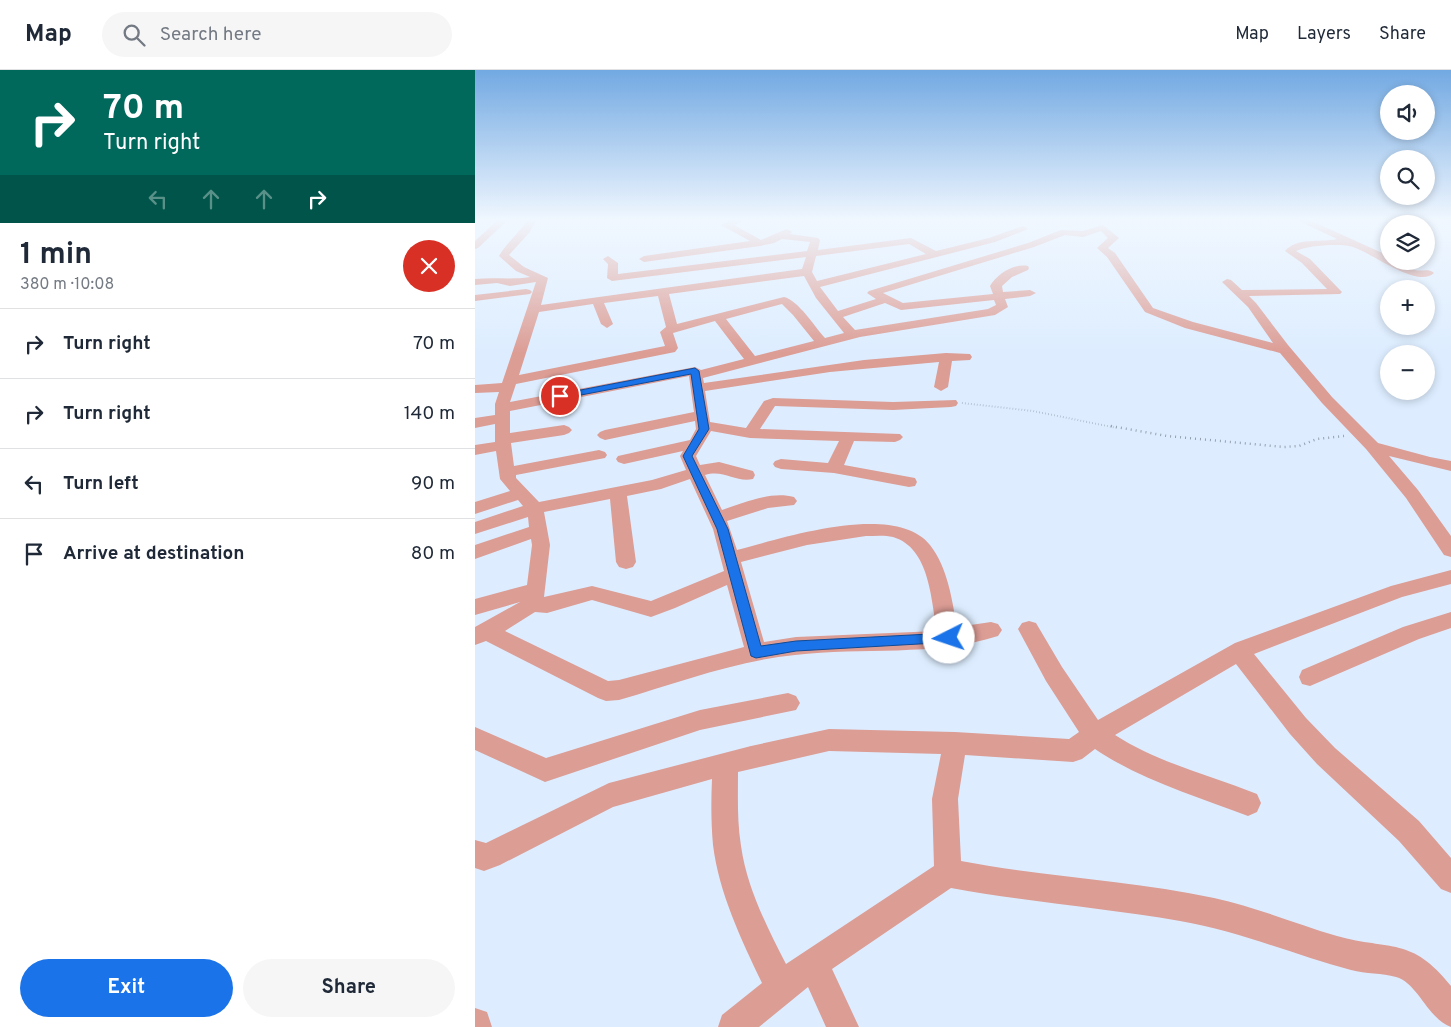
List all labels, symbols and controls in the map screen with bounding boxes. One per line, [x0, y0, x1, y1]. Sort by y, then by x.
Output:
search box [102, 12, 452, 57]
text: Map [25, 20, 72, 50]
icon: search [120, 21, 148, 49]
text: Search here [160, 23, 261, 47]
text: Map [1235, 23, 1269, 46]
text: Layers [1297, 23, 1351, 46]
text: Share [1379, 23, 1426, 46]
map controls [1380, 85, 1435, 400]
button: sound [1380, 85, 1435, 140]
text: 70 m [103, 87, 184, 131]
icon: right [20, 90, 85, 155]
text: Turn right [103, 130, 200, 157]
button: search [1380, 150, 1435, 205]
icon: left [144, 185, 172, 213]
icon: ahead [197, 185, 225, 213]
icon: ahead [250, 185, 278, 213]
icon: right [303, 185, 331, 213]
button: layers [1380, 215, 1435, 270]
text: 1 min [20, 237, 92, 274]
button: close [403, 240, 455, 292]
text: 380 m · 10:08 [20, 275, 114, 295]
button: + [1380, 280, 1435, 335]
icon: right [20, 330, 48, 358]
text: Turn right [63, 332, 151, 356]
text: 70 m [413, 332, 455, 356]
button: − [1380, 345, 1435, 400]
pin [539, 375, 581, 417]
icon: arrive [546, 382, 574, 410]
icon: right [20, 400, 48, 428]
text: Turn right [63, 402, 151, 426]
text: 140 m [404, 402, 455, 426]
icon: left [20, 470, 48, 498]
text: Turn left [63, 472, 139, 496]
text: 90 m [411, 472, 455, 496]
icon: arrive [20, 540, 48, 568]
text: Arrive at destination [63, 542, 244, 566]
text: 80 m [411, 542, 455, 566]
position arrow [922, 611, 974, 663]
button: Exit [20, 959, 233, 1017]
button: Share [243, 959, 455, 1017]

